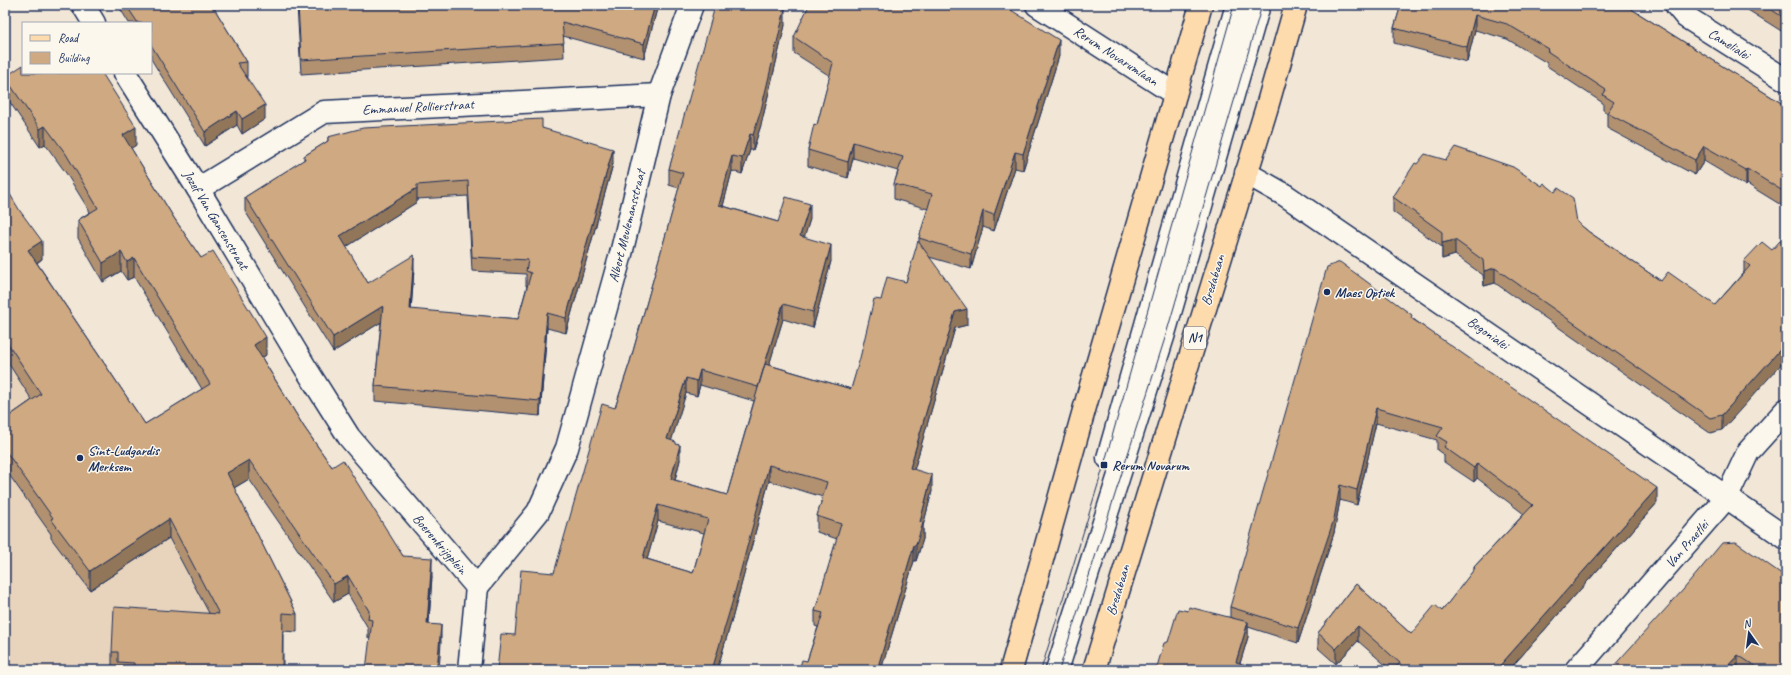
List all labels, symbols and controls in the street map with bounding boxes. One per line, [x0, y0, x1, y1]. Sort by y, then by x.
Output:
legend [22, 22, 152, 74]
street label: Rerum Novarumlaan [1071, 22, 1162, 90]
street label: Camelialei [1705, 25, 1755, 65]
text: Road [58, 30, 80, 46]
text: Building [58, 50, 90, 66]
street label: Emmanuel Rollierstraat [362, 96, 476, 118]
street label: Jozef Van Gansenstraat [179, 166, 253, 274]
street label: Albert Meulemansstraat [605, 166, 650, 284]
street label: Bredabaan [1197, 252, 1229, 307]
place label: Maes Optiek [1335, 284, 1396, 301]
marker: Maes Optiek [1322, 287, 1332, 297]
street label: Begonialei [1464, 313, 1514, 355]
road number: N1 [1184, 327, 1206, 349]
place label: Sint-Ludgardis Merksem [88, 442, 161, 475]
marker: Sint-Ludgardis Merksem [75, 453, 85, 463]
place label: Rerum Novarum [1112, 457, 1191, 474]
marker: Rerum Novarum [1099, 460, 1109, 470]
street label: Boerenkrijgplein [409, 510, 471, 578]
street label: Van Praetlei [1662, 515, 1714, 571]
street label: Bredabaan [1102, 562, 1134, 617]
north arrow [1729, 613, 1769, 653]
text: N [1742, 615, 1754, 631]

